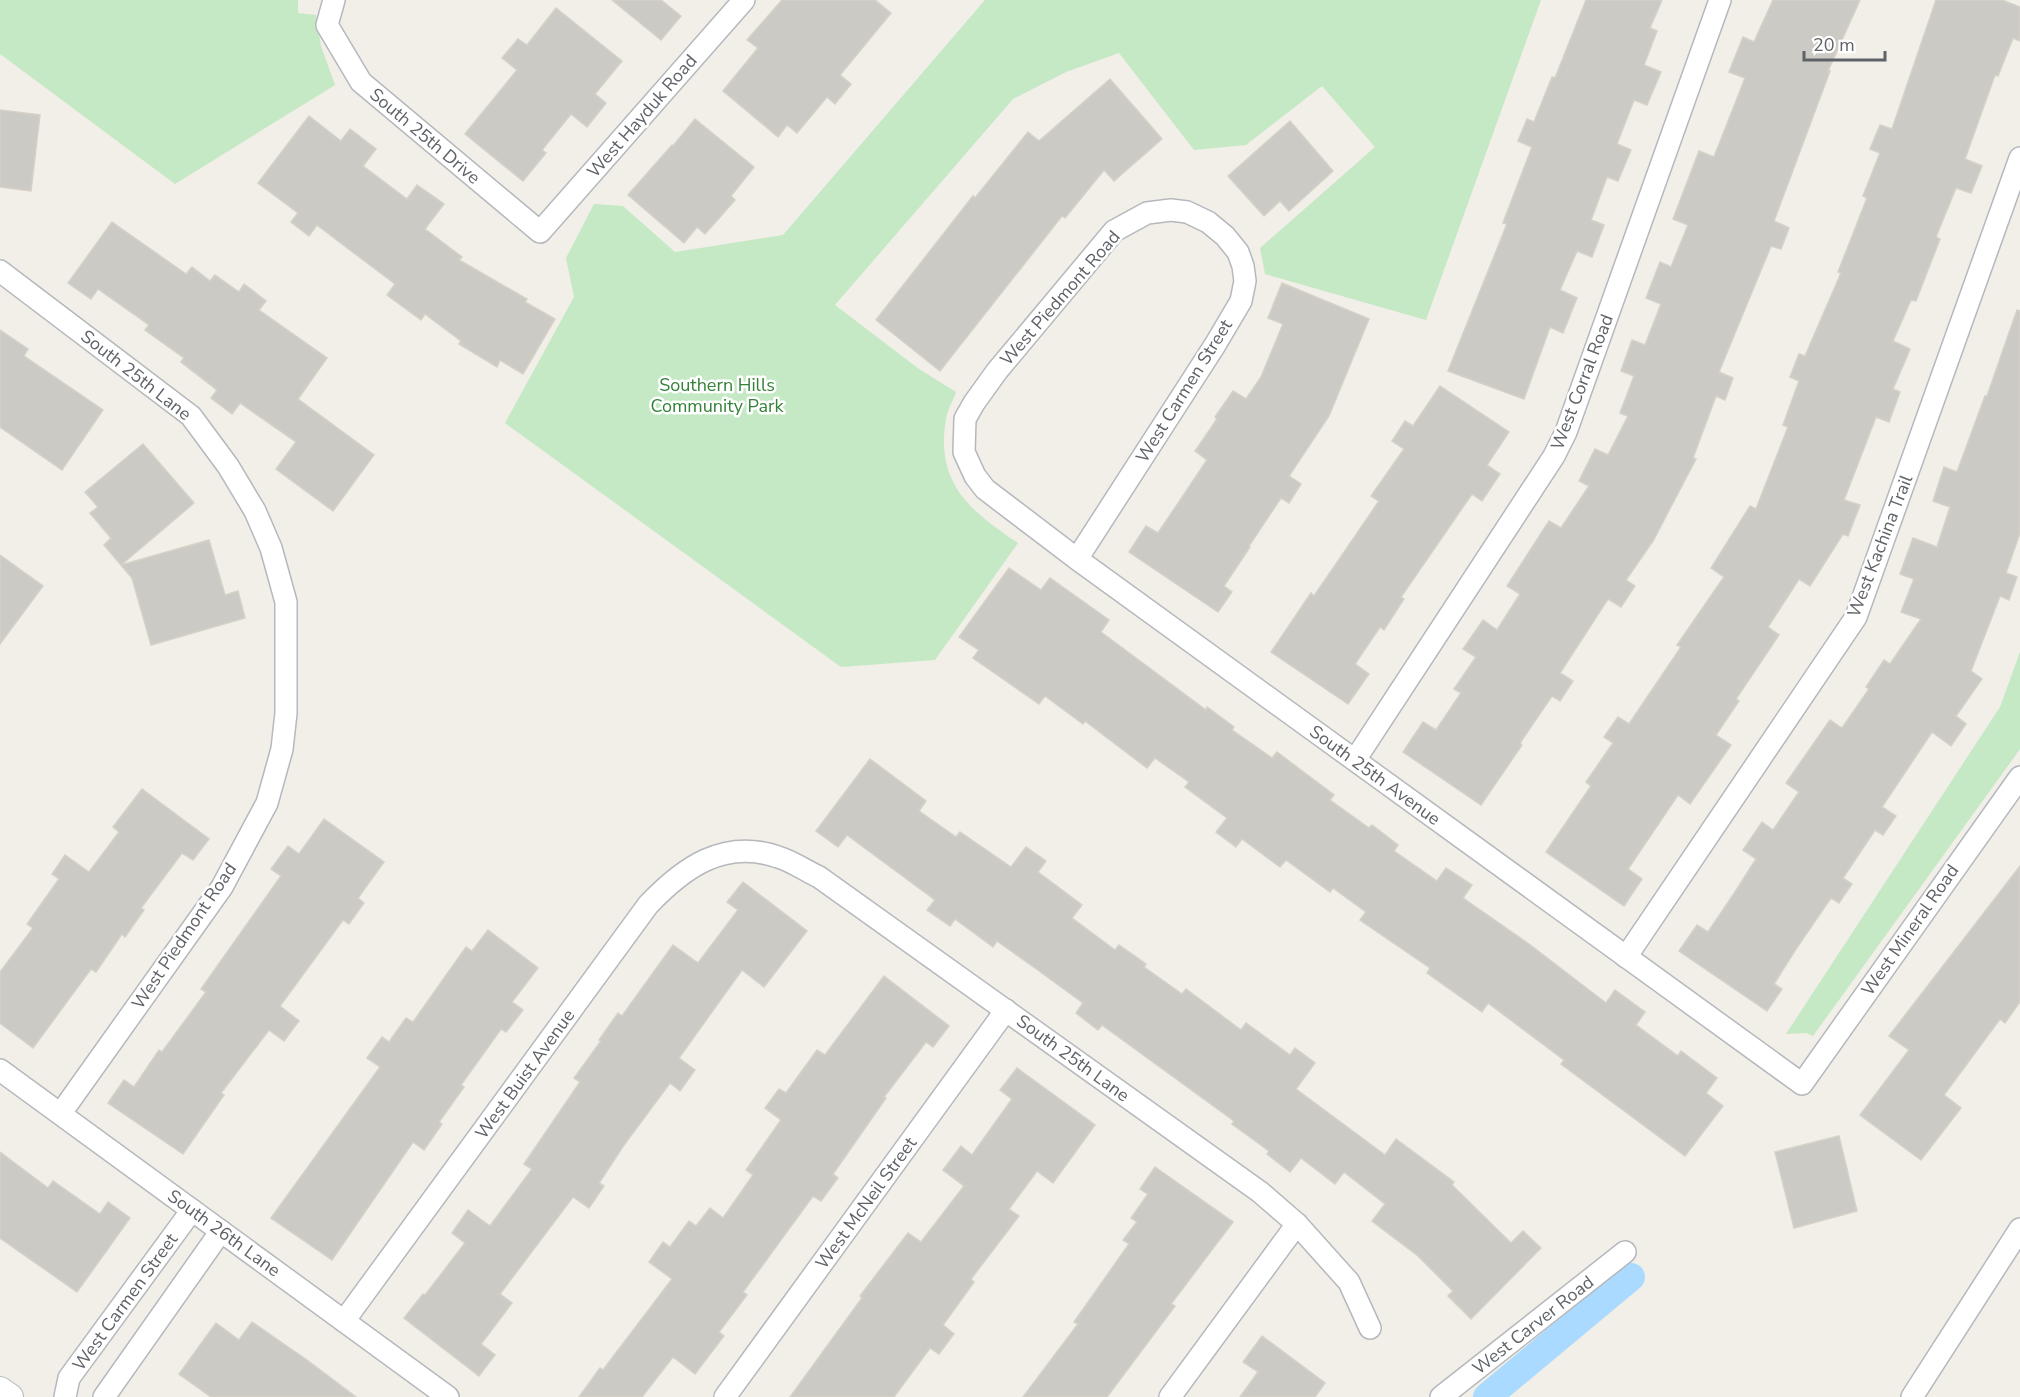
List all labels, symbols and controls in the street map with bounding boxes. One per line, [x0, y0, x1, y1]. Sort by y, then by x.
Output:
scale bar [1804, 24, 1885, 62]
text: 20 m [1813, 33, 1855, 57]
street label: West Hayduk Road [582, 49, 702, 183]
street label: South 25th Drive [365, 83, 485, 189]
street label: West Piedmont Road [995, 225, 1125, 371]
street label: West Corral Road [1545, 311, 1619, 453]
street label: West Carmen Street [1130, 314, 1238, 467]
street label: South 25th Lane [76, 324, 196, 426]
park label: Southern Hills Community Park [650, 373, 785, 418]
street label: West Kachina Trail [1842, 471, 1918, 621]
street label: South 25th Avenue [1305, 719, 1445, 831]
street label: West Piedmont Road [126, 858, 242, 1014]
street label: West Mineral Road [1856, 860, 1964, 1000]
street label: West Buist Avenue [470, 1004, 580, 1144]
street label: South 25th Lane [1012, 1009, 1134, 1107]
street label: West McNeil Street [810, 1132, 922, 1274]
street label: South 26th Lane [163, 1184, 285, 1282]
street label: West Carmen Street [67, 1228, 183, 1376]
street label: West Carver Road [1467, 1270, 1599, 1380]

